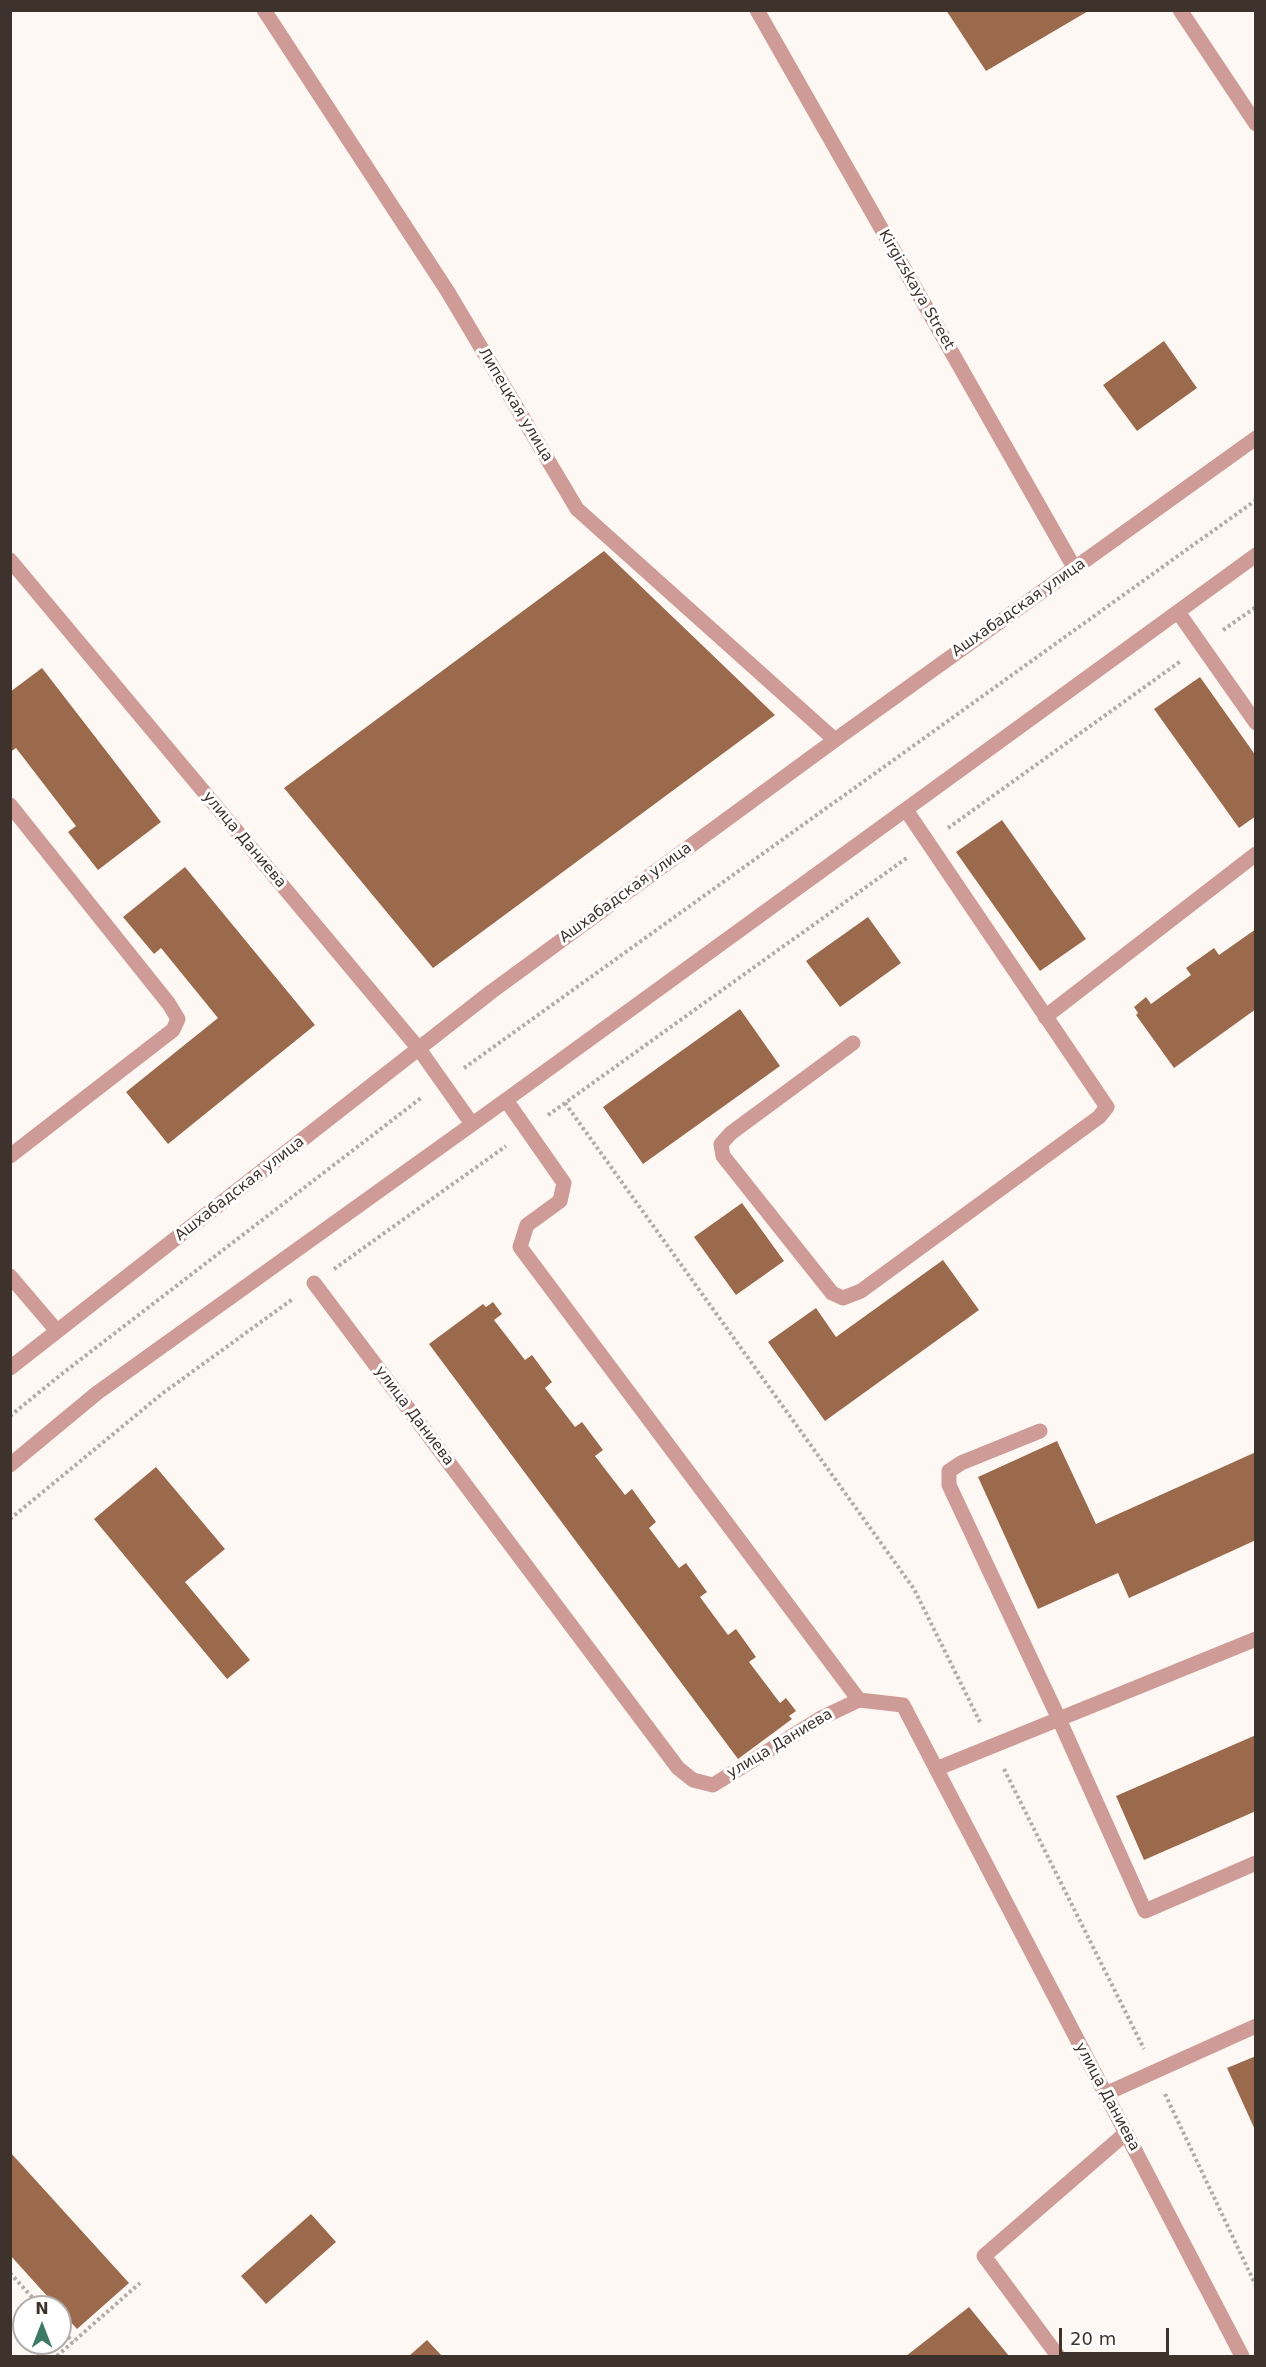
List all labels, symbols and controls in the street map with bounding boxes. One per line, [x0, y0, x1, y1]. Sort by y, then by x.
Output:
street label: Kirgizskaya Street [874, 227, 958, 353]
street label: Липецкая улица [474, 345, 556, 465]
street label: Ашхабадская улица [949, 555, 1089, 661]
street label: улица Даниева [199, 788, 289, 892]
street label: Ашхабадская улица [556, 839, 696, 947]
street label: Ашхабадская улица [172, 1133, 308, 1245]
street label: улица Даниева [371, 1363, 457, 1469]
street label: улица Даниева [724, 1705, 836, 1783]
street label: улица Даниева [1071, 2040, 1143, 2154]
north arrow [12, 2295, 72, 2355]
text: N [35, 2299, 49, 2318]
scale bar [1062, 2316, 1172, 2354]
text: 20 m [1070, 2328, 1116, 2349]

